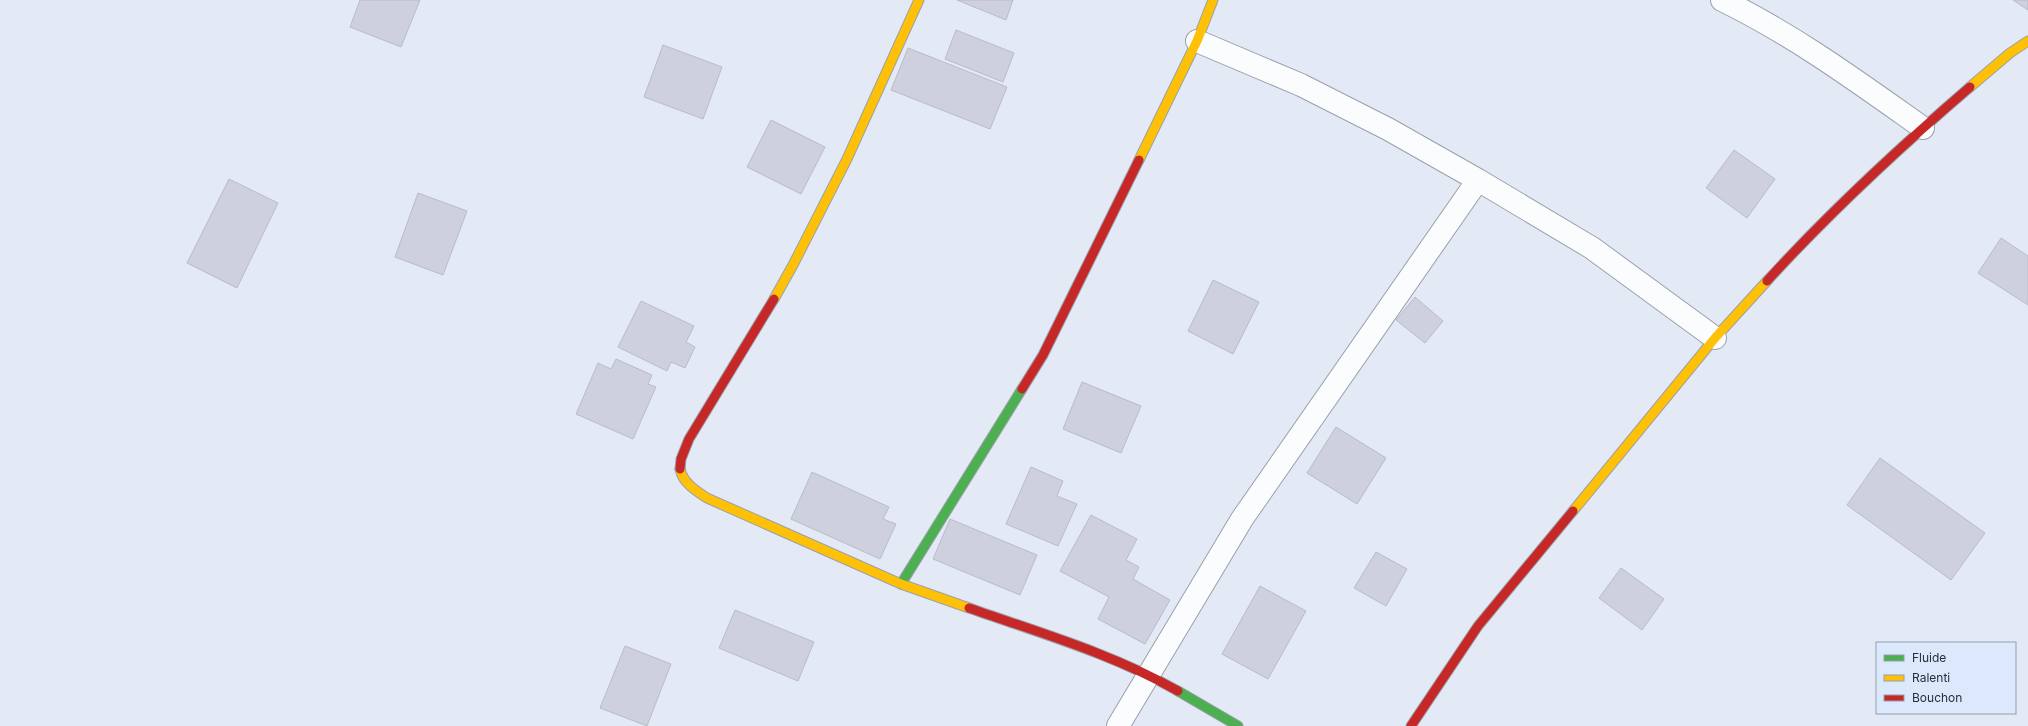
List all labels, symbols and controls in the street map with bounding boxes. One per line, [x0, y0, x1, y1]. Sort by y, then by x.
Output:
legend [1876, 642, 2016, 714]
text: Fluide [1912, 650, 1946, 665]
text: Ralenti [1912, 670, 1950, 685]
text: Bouchon [1912, 690, 1962, 705]

